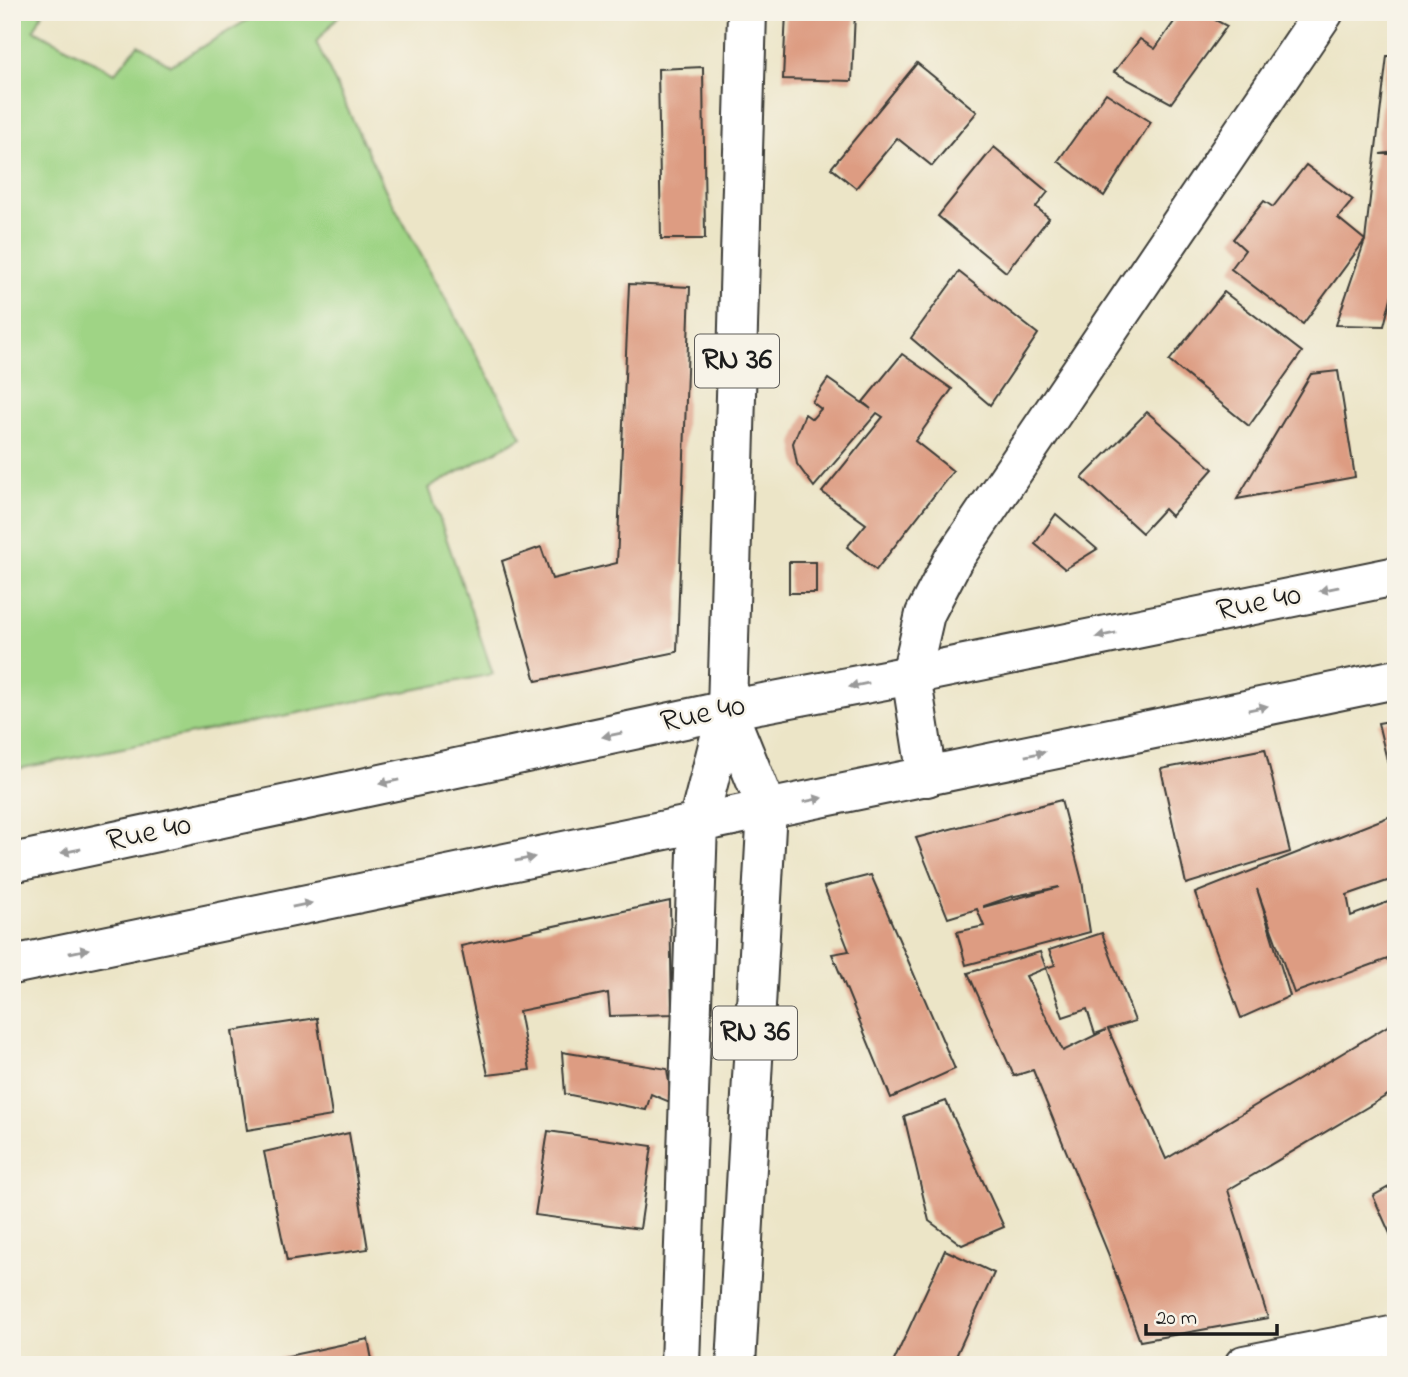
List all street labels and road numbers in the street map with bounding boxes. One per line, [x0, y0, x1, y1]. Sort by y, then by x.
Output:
road number: RN 36 [695, 334, 779, 388]
street label: Rue 40 [1212, 572, 1306, 636]
street label: Rue 40 [656, 683, 750, 747]
street label: Rue 40 [102, 802, 196, 866]
road number: RN 36 [713, 1007, 797, 1060]

